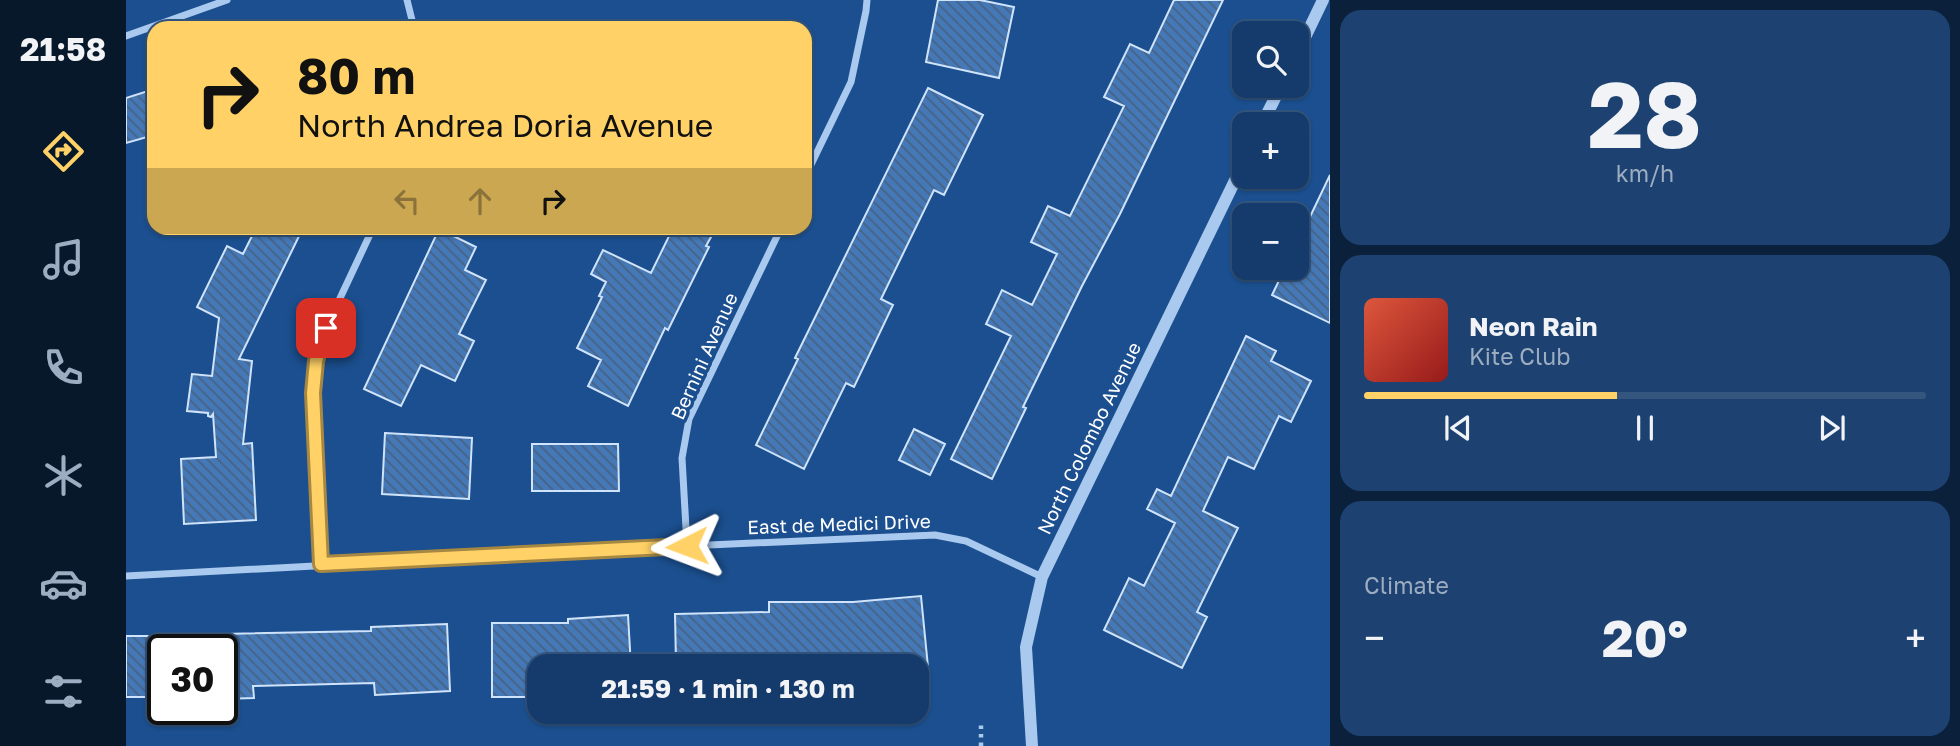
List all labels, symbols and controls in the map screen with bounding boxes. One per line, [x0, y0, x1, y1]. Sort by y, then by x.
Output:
map controls [1232, 21, 1309, 280]
button: search [1232, 21, 1309, 98]
text: 21:58 [20, 30, 106, 68]
text: 80 m [297, 46, 415, 105]
icon: right [182, 49, 273, 140]
text: 28 [1588, 59, 1702, 168]
text: North Andrea Doria Avenue [297, 106, 713, 144]
button: + [1232, 112, 1309, 189]
icon: directions [39, 127, 88, 176]
text: km/h [1616, 159, 1674, 187]
icon: left [388, 182, 426, 220]
icon: ahead [461, 182, 499, 220]
icon: right [534, 182, 572, 220]
button: − [1232, 203, 1309, 280]
icon: music [39, 235, 88, 284]
street label: Bernini Avenue [665, 289, 742, 423]
pin [296, 298, 356, 358]
icon: arrive [307, 309, 345, 347]
text: Neon Rain [1469, 311, 1598, 342]
street label: North Colombo Avenue [1032, 338, 1145, 538]
text: Kite Club [1469, 342, 1570, 370]
icon: phone [39, 343, 88, 392]
icon: previous [1439, 409, 1477, 447]
icon: pause [1626, 409, 1664, 447]
icon: next [1813, 409, 1851, 447]
icon: climate [39, 451, 88, 500]
position arrow [650, 509, 724, 583]
street label: East de Medici Drive [747, 509, 931, 538]
icon: car [39, 559, 88, 608]
text: Climate [1364, 571, 1449, 599]
text: 20° [1602, 606, 1688, 668]
text: − [1364, 615, 1385, 660]
text: + [1905, 615, 1926, 660]
speed limit sign: 30 [147, 634, 238, 725]
icon: filters [39, 667, 88, 716]
text: 21:59 · 1 min · 130 m [601, 673, 855, 704]

